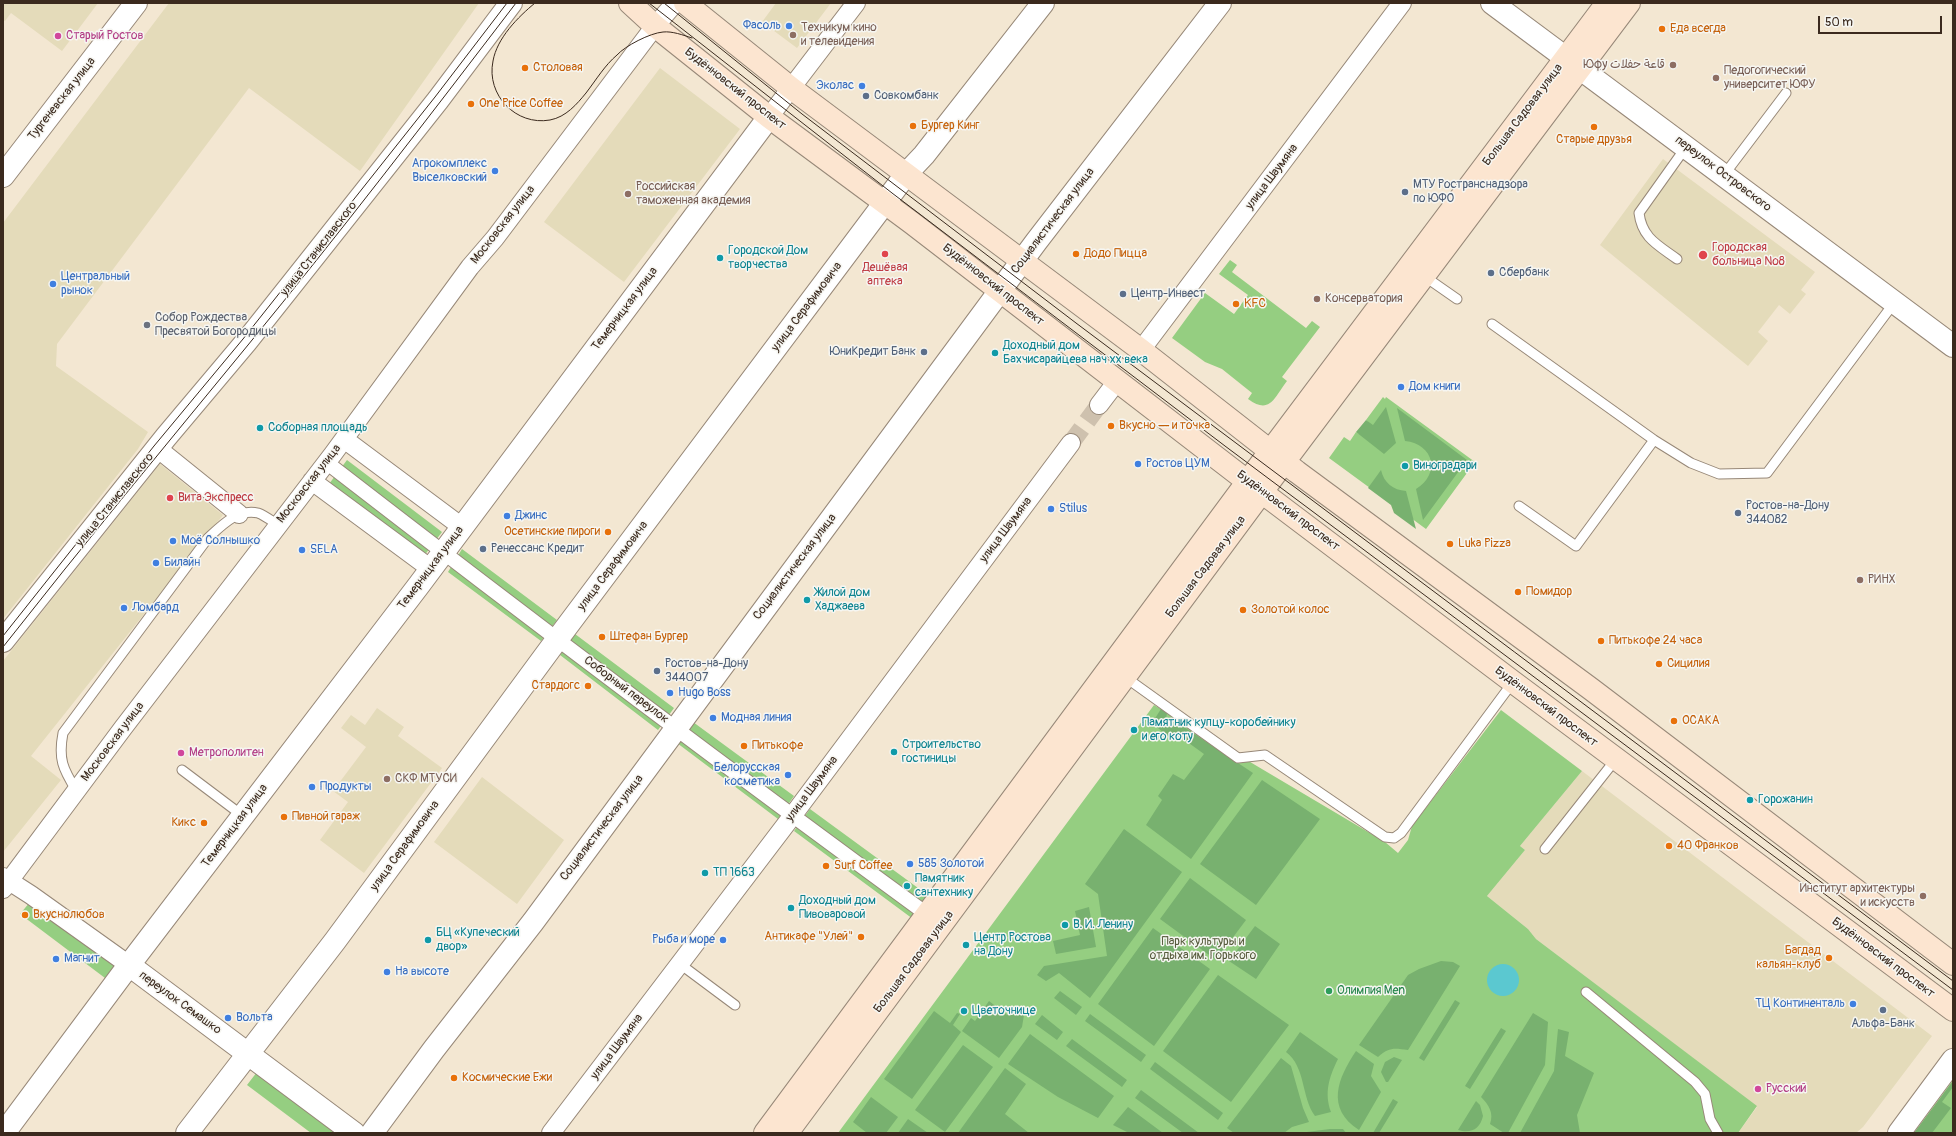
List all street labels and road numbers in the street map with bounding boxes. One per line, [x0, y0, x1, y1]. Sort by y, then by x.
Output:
street label: Будённовский проспект [681, 45, 789, 133]
street label: Тургеневская улица [25, 55, 99, 143]
street label: Большая Садовая улица [1480, 61, 1566, 169]
street label: переулок Островского [1672, 133, 1774, 215]
street label: улица Шаумяна [1243, 141, 1301, 213]
street label: Социалистическая улица [1008, 165, 1098, 277]
street label: Московская улица [468, 183, 538, 267]
street label: улица Станиславского [278, 199, 360, 299]
street label: Будённовский проспект [939, 241, 1047, 329]
street label: улица Серафимовича [769, 260, 845, 354]
street label: Темерницкая улица [589, 264, 661, 354]
street label: Московская улица [274, 442, 344, 526]
street label: улица Станиславского [73, 450, 157, 550]
street label: Будённовский проспект [1234, 468, 1342, 554]
street label: улица Шаумяна [977, 494, 1035, 566]
street label: Социалистическая улица [750, 511, 840, 623]
street label: Большая Садовая улица [1163, 513, 1249, 621]
street label: улица Серафимовича [575, 519, 651, 613]
street label: Темерницкая улица [395, 523, 467, 613]
street label: Соборный переулок [581, 653, 671, 727]
street label: Будённовский проспект [1492, 664, 1600, 750]
street label: Московская улица [78, 699, 148, 785]
street label: улица Шаумяна [783, 753, 841, 825]
street label: Социалистическая улица [557, 772, 647, 884]
street label: Темерницкая улица [199, 781, 271, 871]
street label: улица Серафимовича [367, 798, 443, 894]
street label: Большая Садовая улица [871, 908, 957, 1016]
street label: Будённовский проспект [1829, 915, 1937, 1001]
street label: переулок Семашко [136, 968, 224, 1038]
street label: улица Шаумяна [588, 1011, 646, 1083]

